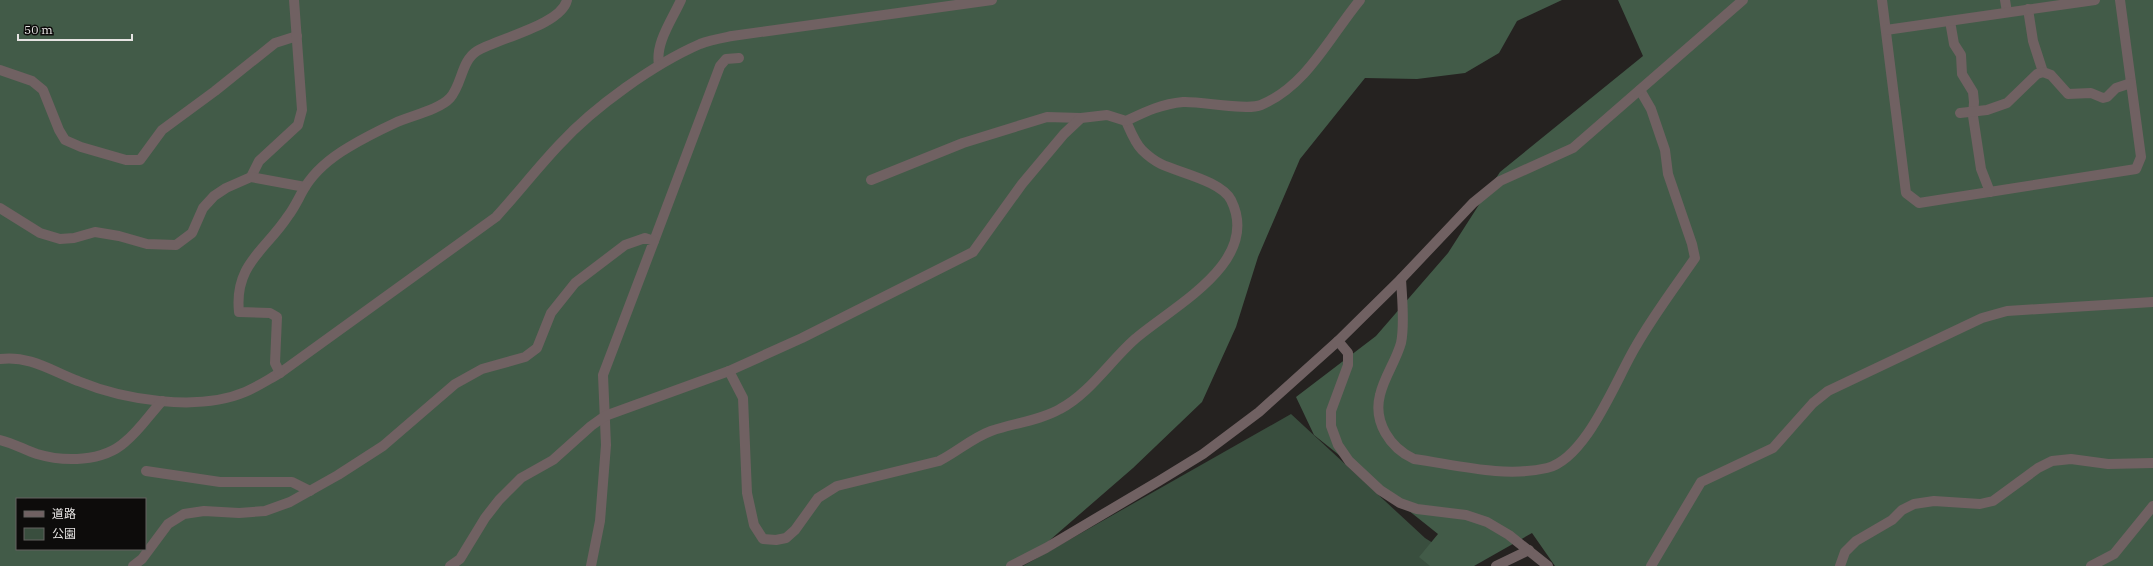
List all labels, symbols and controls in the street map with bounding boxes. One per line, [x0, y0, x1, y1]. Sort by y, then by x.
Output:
scale bar [18, 16, 132, 42]
text: 50 m [24, 22, 53, 37]
legend [16, 498, 146, 550]
text: 道路 [52, 506, 76, 521]
text: 公園 [52, 526, 76, 541]

